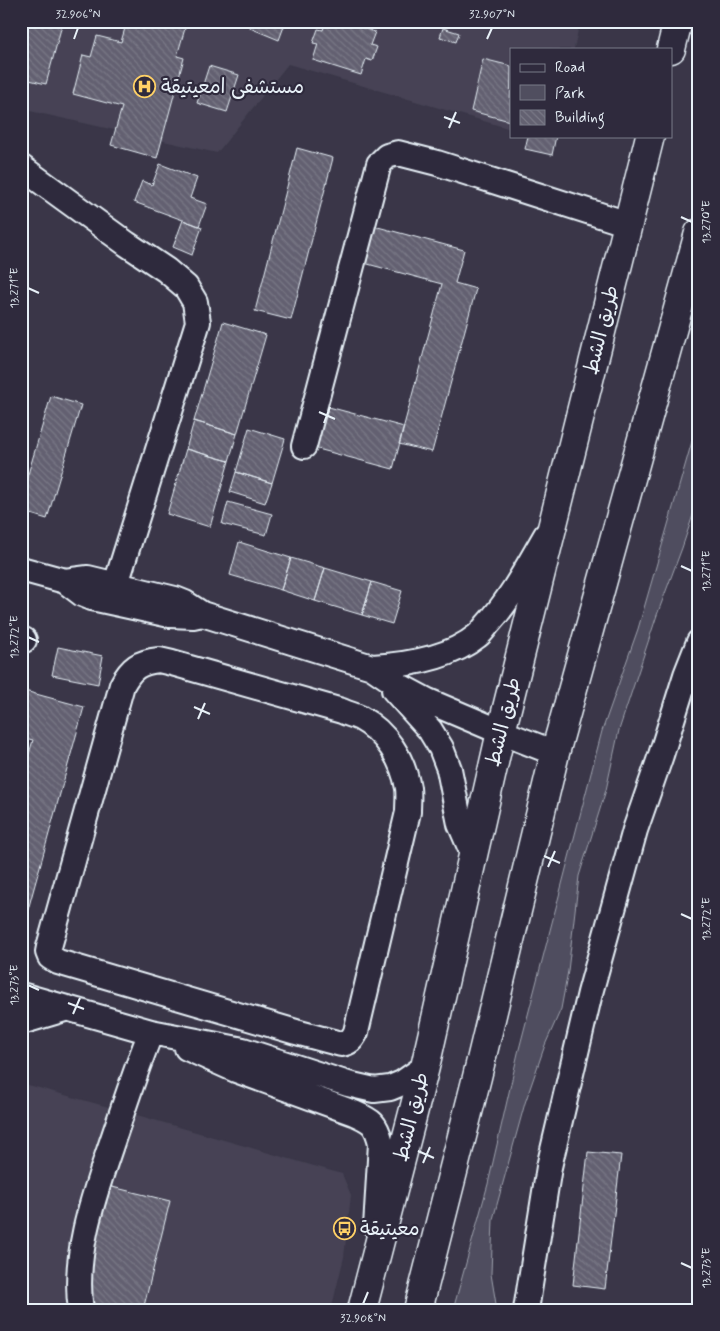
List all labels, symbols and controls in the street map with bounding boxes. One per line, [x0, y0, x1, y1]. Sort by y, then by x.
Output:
text: 32.906°N [55, 7, 101, 23]
text: 32.907°N [469, 7, 515, 23]
legend [510, 48, 672, 138]
text: Road [555, 58, 585, 78]
place label: مستشفى امعيتيقة [161, 74, 304, 101]
hospital icon: مستشفى امعيتيقة [133, 75, 157, 99]
text: Park [555, 84, 585, 104]
text: Building [555, 108, 605, 129]
text: 13.270°E [699, 200, 715, 244]
text: 13.271°E [7, 268, 23, 308]
street label: طريق الشط [578, 283, 626, 377]
text: 13.271°E [699, 551, 715, 591]
text: 13.272°E [7, 615, 23, 659]
street label: طريق الشط [480, 675, 528, 769]
text: 13.272°E [699, 897, 715, 941]
text: 13.273°E [7, 964, 23, 1006]
street label: طريق الشط [388, 1070, 436, 1164]
place label: معيتيقة [360, 1216, 420, 1243]
bus stop icon: معيتيقة [332, 1217, 356, 1241]
text: 13.273°E [699, 1247, 715, 1289]
text: 32.908°N [340, 1311, 386, 1327]

